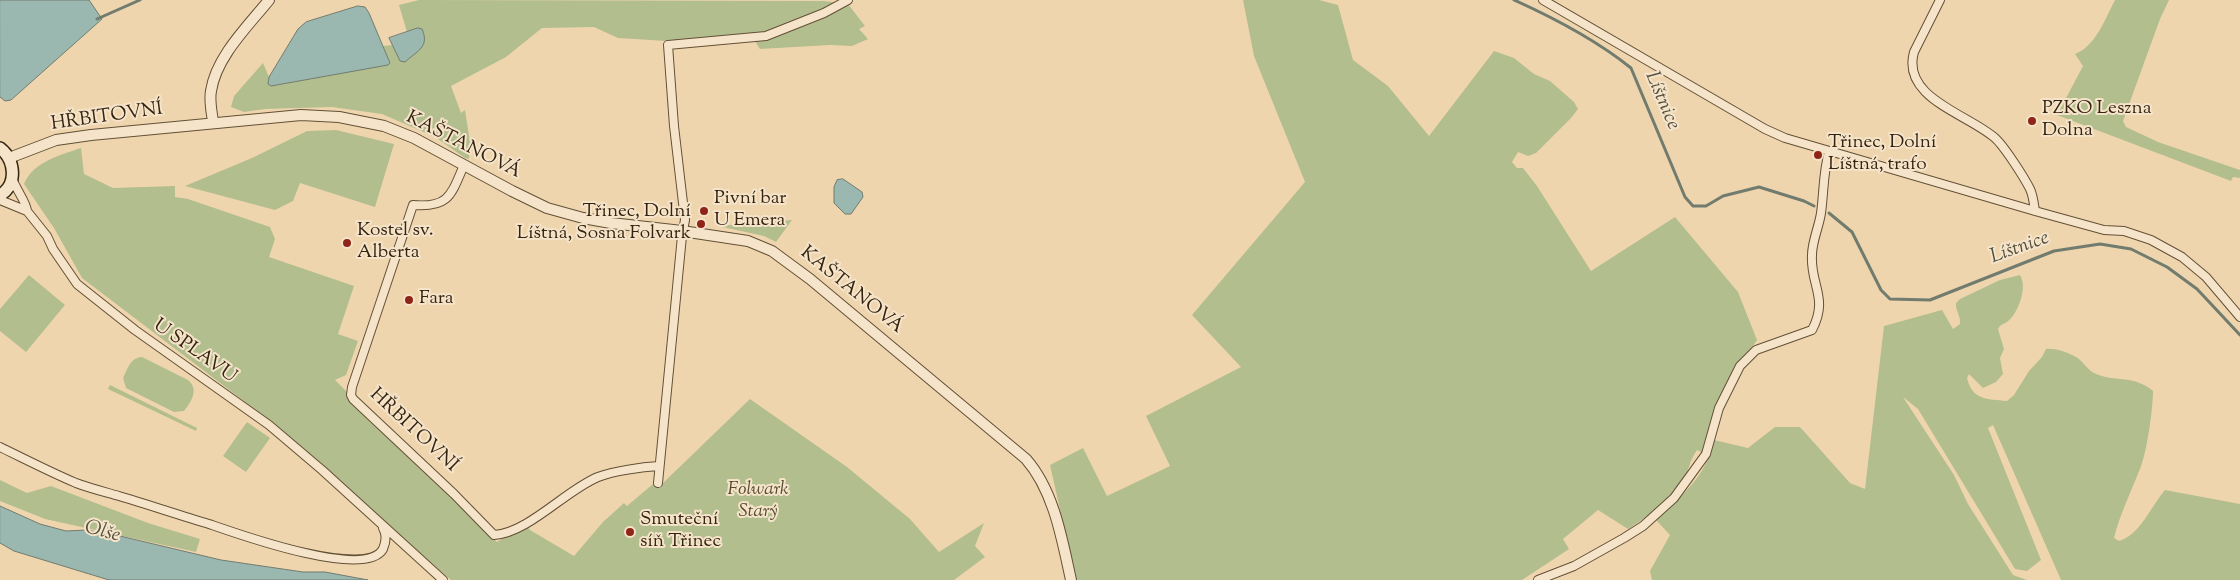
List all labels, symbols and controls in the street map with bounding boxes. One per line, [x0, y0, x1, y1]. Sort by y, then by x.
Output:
water label: Líštnice [1638, 68, 1684, 134]
street label: HŘBITOVNÍ [50, 99, 164, 137]
place label: PZKO Leszna Dolna [2042, 99, 2152, 143]
street label: KAŠTANOVÁ [402, 107, 524, 185]
marker: PZKO Leszna Dolna [2026, 115, 2038, 127]
place label: Třinec, Dolní Líštná, trafo [1828, 133, 1936, 177]
marker: Třinec, Dolní Líštná, trafo [1812, 149, 1824, 161]
place label: Pivní bar U Emera [714, 189, 786, 233]
place label: Třinec, Dolní Líštná, Sosna Folvark [517, 202, 691, 246]
marker: Pivní bar U Emera [698, 205, 710, 217]
marker: Třinec, Dolní Líštná, Sosna Folvark [695, 218, 707, 230]
place label: Kostel sv. Alberta [357, 221, 434, 265]
water label: Líštnice [1987, 227, 2053, 271]
marker: Kostel sv. Alberta [341, 237, 353, 249]
street label: KAŠTANOVÁ [795, 242, 907, 340]
place label: Fara [419, 289, 454, 311]
marker: Fara [403, 294, 415, 306]
street label: U SPLAVU [148, 315, 240, 389]
street label: HŘBITOVNÍ [364, 384, 462, 478]
park label: Folwark Starý [727, 480, 789, 524]
place label: Smuteční síň Třinec [640, 510, 721, 554]
water label: Olše [82, 517, 122, 549]
marker: Smuteční síň Třinec [624, 526, 636, 538]

